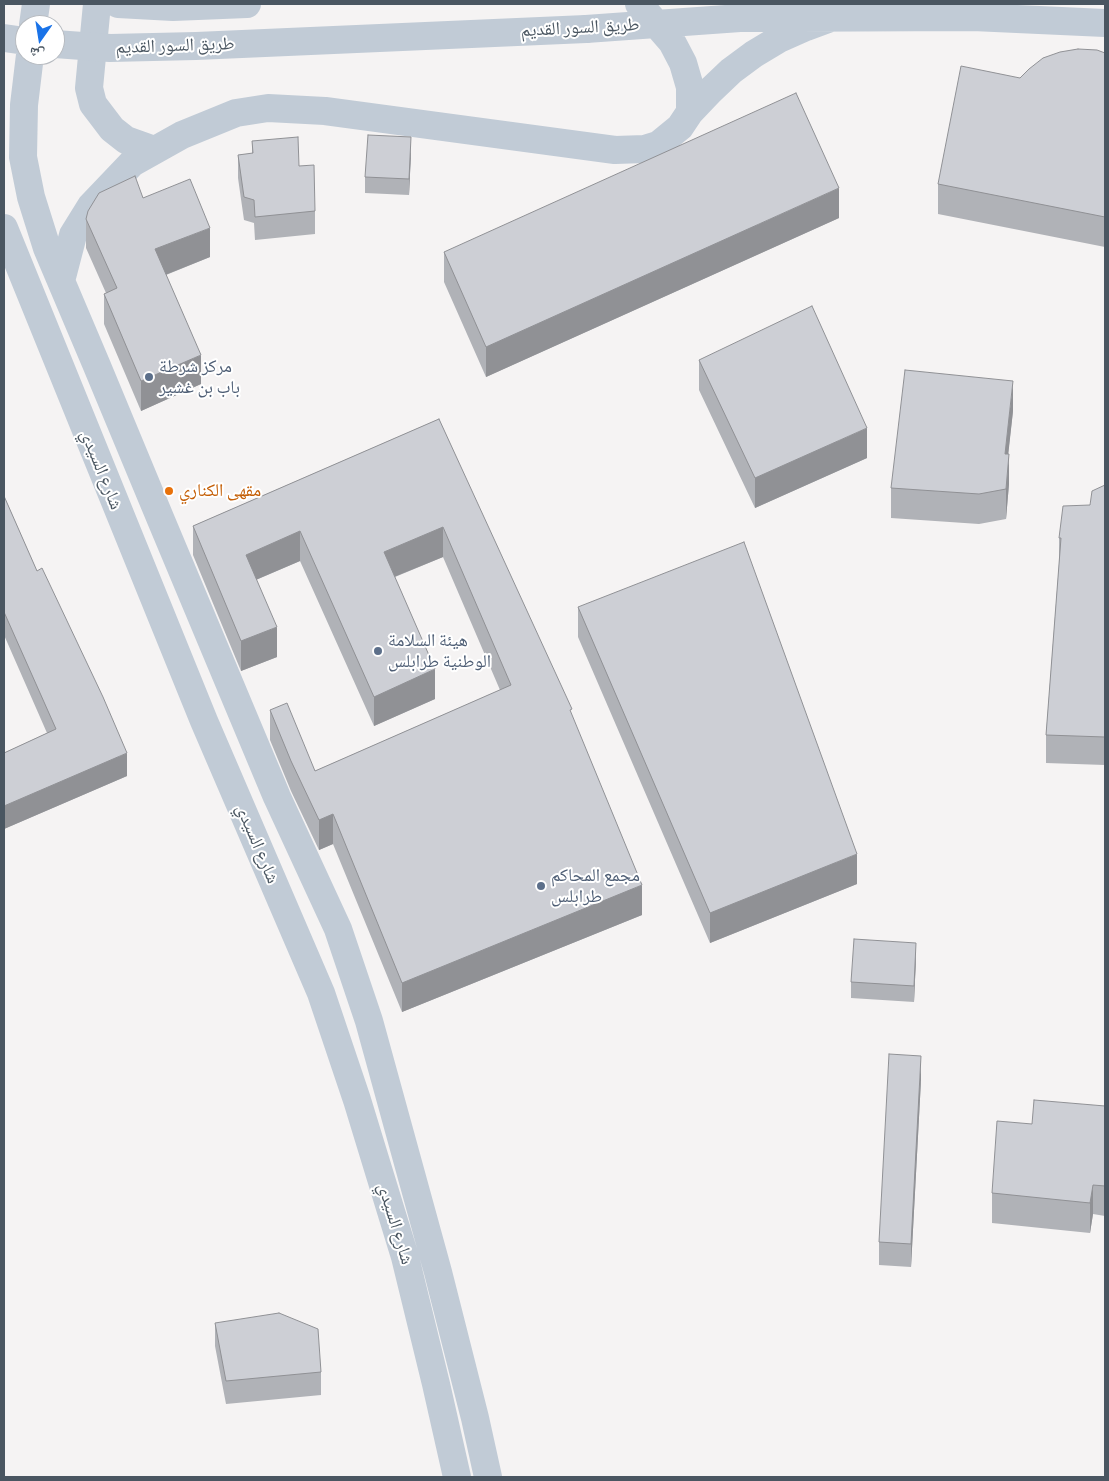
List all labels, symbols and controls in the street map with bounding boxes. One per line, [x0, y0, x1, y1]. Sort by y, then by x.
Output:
street label: طريق السور القديم [520, 14, 640, 42]
north arrow [15, 15, 65, 65]
street label: طريق السور القديم [115, 33, 235, 59]
text: ش [27, 43, 46, 65]
place label: مركز شرطة باب بن غشير [159, 356, 240, 398]
marker: مركز شرطة باب بن غشير [143, 371, 155, 383]
street label: شارع السيدي [75, 427, 127, 513]
place label: مقهى الكناري [179, 480, 261, 502]
marker: مقهى الكناري [163, 485, 175, 497]
place label: هيئة السلامة الوطنية طرابلس [388, 630, 491, 672]
marker: هيئة السلامة الوطنية طرابلس [372, 645, 384, 657]
street label: شارع السيدي [231, 801, 283, 887]
place label: مجمع المحاكم طرابلس [551, 865, 640, 908]
marker: مجمع المحاكم طرابلس [535, 880, 547, 892]
street label: شارع السيدي [372, 1181, 418, 1267]

